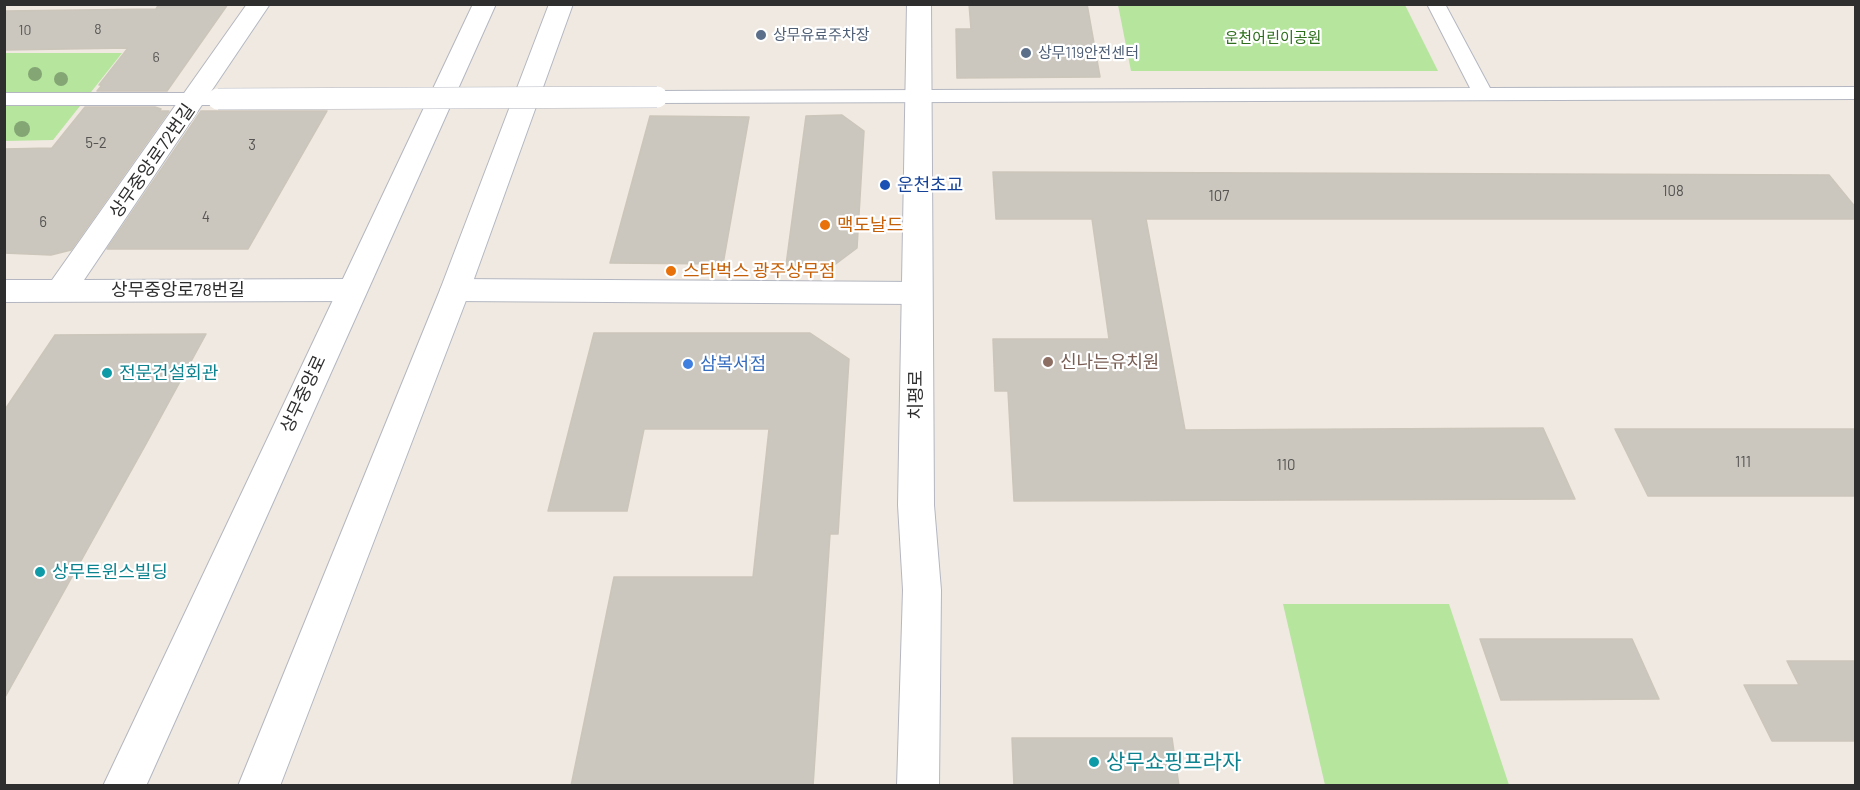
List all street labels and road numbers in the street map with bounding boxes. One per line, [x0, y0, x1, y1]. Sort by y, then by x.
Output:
street label: 상무중앙로72번길 [105, 100, 199, 222]
street label: 상무중앙로78번길 [111, 279, 245, 301]
street label: 상무중앙로 [276, 352, 330, 436]
street label: 치평로 [905, 370, 927, 420]

